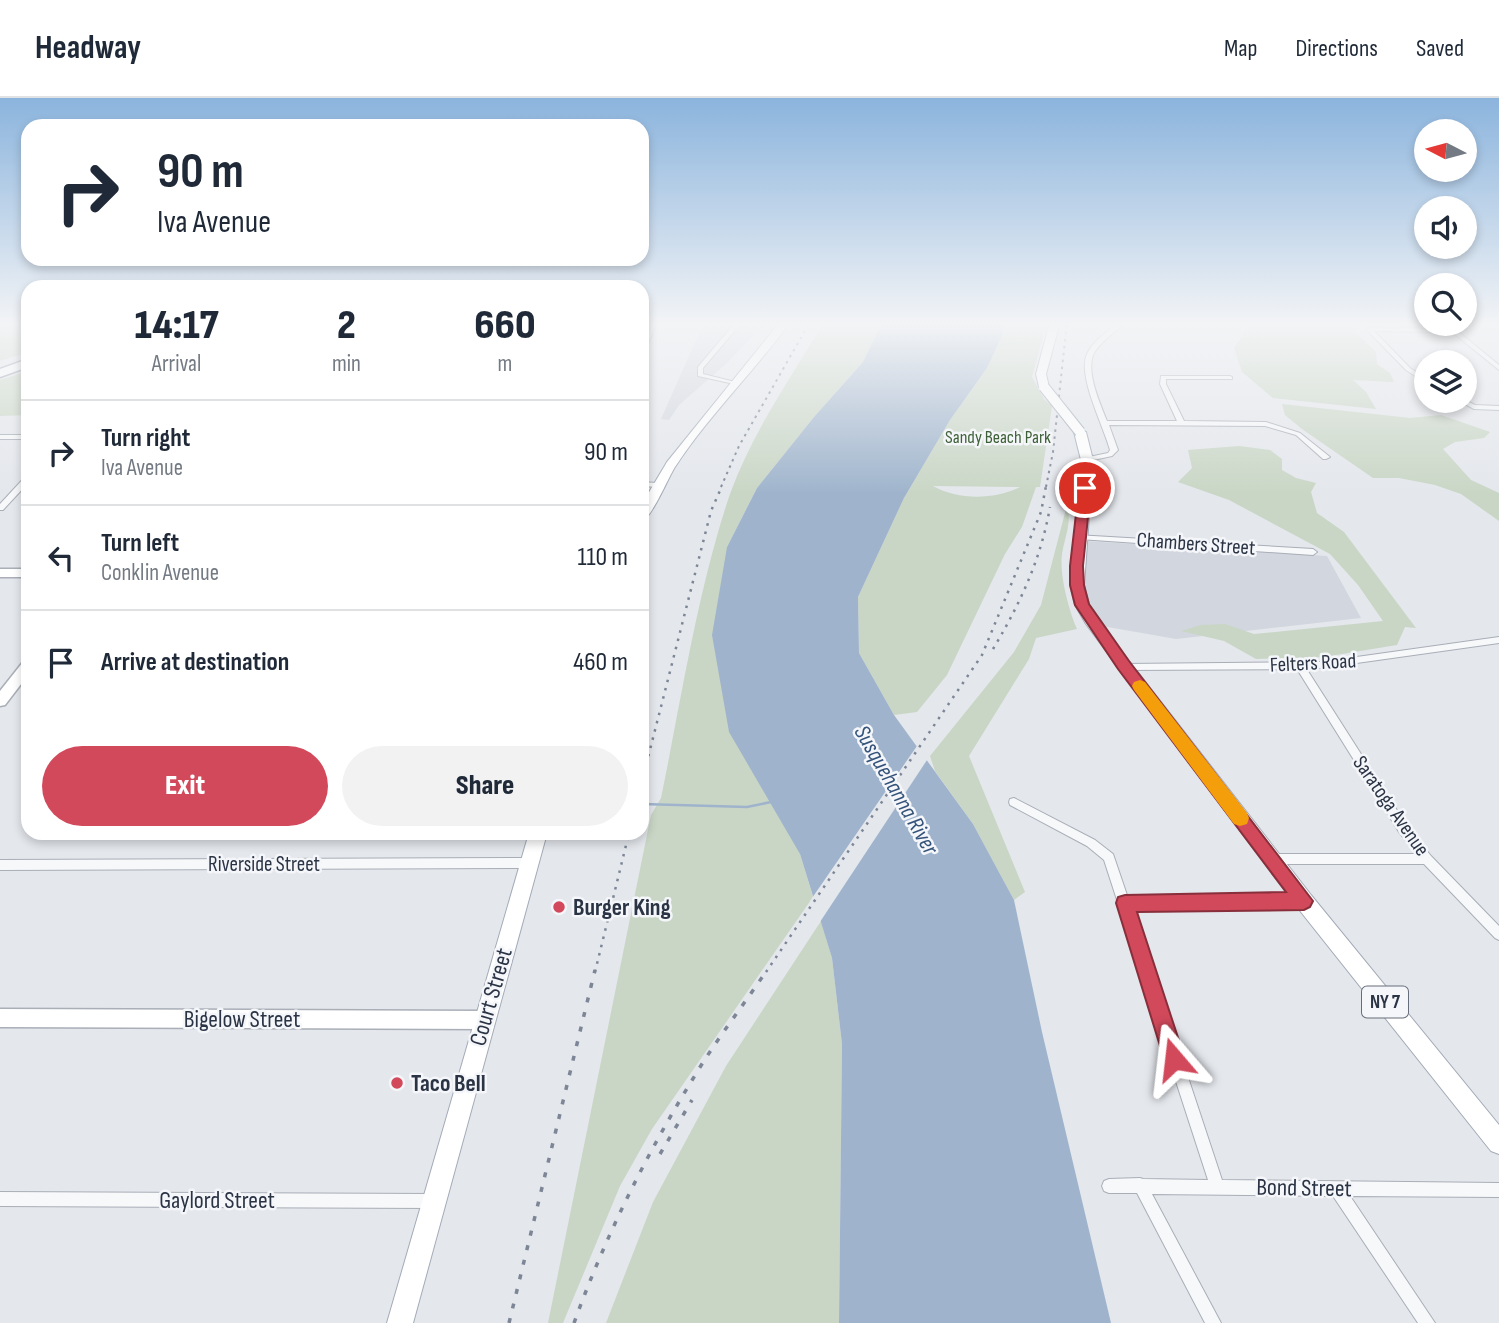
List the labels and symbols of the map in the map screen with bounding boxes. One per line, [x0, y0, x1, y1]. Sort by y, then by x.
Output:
north arrow [1414, 119, 1477, 182]
park label: Sandy Beach Park [945, 427, 1051, 448]
pin [1055, 458, 1115, 518]
street label: Chambers Street [1136, 527, 1256, 561]
street label: Felters Road [1269, 648, 1357, 678]
water label: Susquehanna River [848, 720, 945, 861]
street label: Saratoga Avenue [1347, 751, 1435, 861]
street label: Riverside Street [208, 852, 320, 877]
place label: Burger King [573, 893, 671, 922]
marker: Burger King [551, 899, 567, 915]
street label: Court Street [463, 945, 519, 1049]
road number: NY 7 [1362, 986, 1408, 1018]
street label: Bigelow Street [184, 1005, 300, 1034]
position arrow [1137, 1022, 1211, 1096]
place label: Taco Bell [411, 1069, 486, 1098]
marker: Taco Bell [389, 1075, 405, 1091]
street label: Bond Street [1256, 1173, 1352, 1203]
street label: Gaylord Street [159, 1186, 275, 1215]

